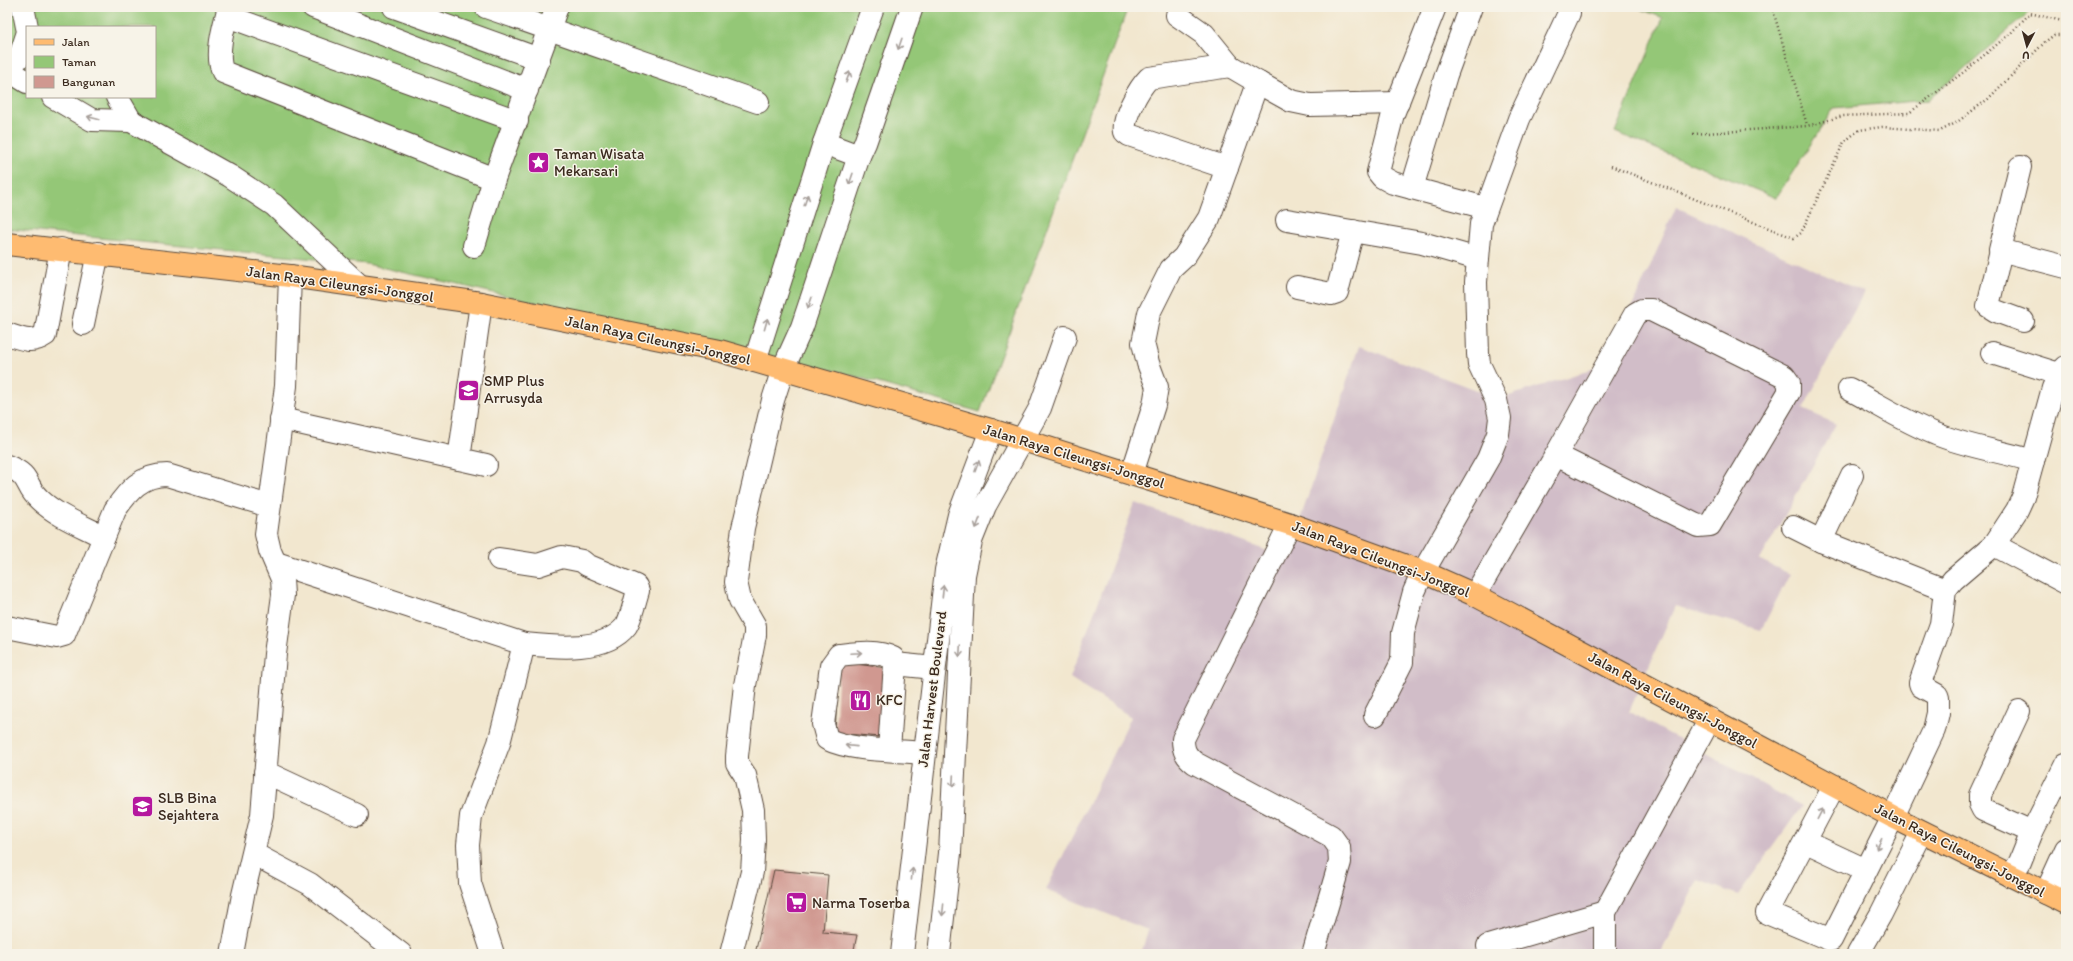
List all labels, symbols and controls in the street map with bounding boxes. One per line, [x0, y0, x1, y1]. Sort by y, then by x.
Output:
legend [26, 26, 156, 98]
north arrow [2007, 26, 2047, 66]
text: Jalan [62, 35, 90, 49]
one-way arrow [895, 37, 903, 49]
text: U [2022, 49, 2030, 62]
text: Taman [62, 55, 97, 69]
one-way arrow [845, 71, 853, 83]
text: Bangunan [62, 75, 115, 89]
one-way arrow [86, 114, 99, 121]
place label: Taman Wisata Mekarsari [554, 145, 645, 180]
place icon: Taman Wisata Mekarsari [526, 150, 552, 176]
one-way arrow [847, 173, 854, 186]
one-way arrow [803, 194, 810, 207]
street label: Jalan Raya Cileungsi-Jonggol [245, 262, 436, 306]
one-way arrow [806, 296, 813, 309]
street label: Jalan Raya Cileungsi-Jonggol [564, 312, 753, 369]
one-way arrow [763, 317, 770, 330]
place label: SMP Plus Arrusyda [484, 372, 545, 407]
school or university icon: SMP Plus Arrusyda [456, 377, 482, 403]
street label: Jalan Raya Cileungsi-Jonggol [981, 420, 1168, 492]
one-way arrow [974, 461, 982, 473]
one-way arrow [974, 517, 982, 529]
street label: Jalan Raya Cileungsi-Jonggol [1290, 517, 1473, 602]
one-way arrow [939, 585, 947, 598]
street label: Jalan Harvest Boulevard [913, 609, 951, 768]
one-way arrow [956, 644, 963, 657]
street label: Jalan Raya Cileungsi-Jonggol [1585, 648, 1761, 753]
one-way arrow [849, 649, 862, 657]
restaurant icon: KFC [848, 687, 874, 713]
place label: KFC [876, 691, 903, 709]
one-way arrow [845, 742, 858, 750]
one-way arrow [949, 774, 957, 787]
place label: SLB Bina Sejahtera [158, 789, 219, 824]
school or university icon: SLB Bina Sejahtera [130, 794, 156, 820]
street label: Jalan Raya Cileungsi-Jonggol [1872, 799, 2049, 901]
one-way arrow [1817, 808, 1824, 820]
one-way arrow [1875, 837, 1883, 849]
one-way arrow [908, 868, 916, 881]
supermarket icon: Narma Toserba [783, 890, 809, 916]
place label: Narma Toserba [812, 894, 910, 912]
one-way arrow [940, 903, 947, 916]

